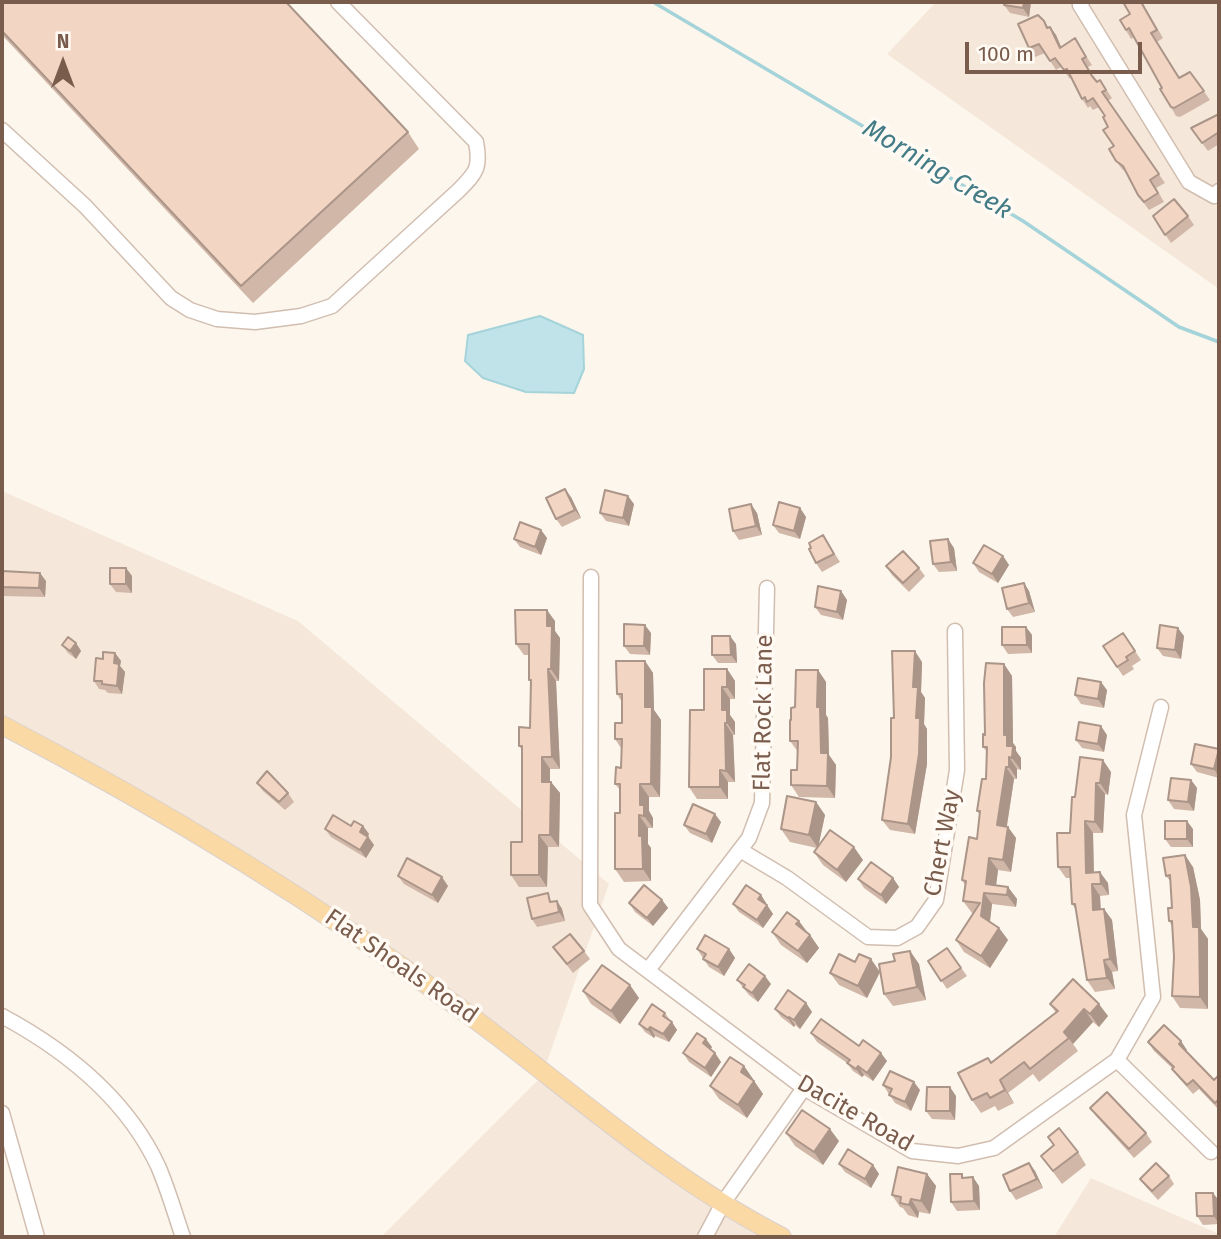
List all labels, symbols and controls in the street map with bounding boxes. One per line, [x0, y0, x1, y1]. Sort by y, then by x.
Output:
north arrow [28, 28, 98, 98]
scale bar [969, 28, 1146, 72]
text: N [57, 30, 69, 53]
text: 100 m [978, 41, 1034, 67]
water label: Morning Creek [857, 113, 1017, 227]
street label: Flat Rock Lane [748, 634, 780, 792]
street label: Chert Way [919, 787, 967, 899]
street label: Flat Shoals Road [319, 904, 483, 1030]
street label: Dacite Road [792, 1069, 918, 1159]

